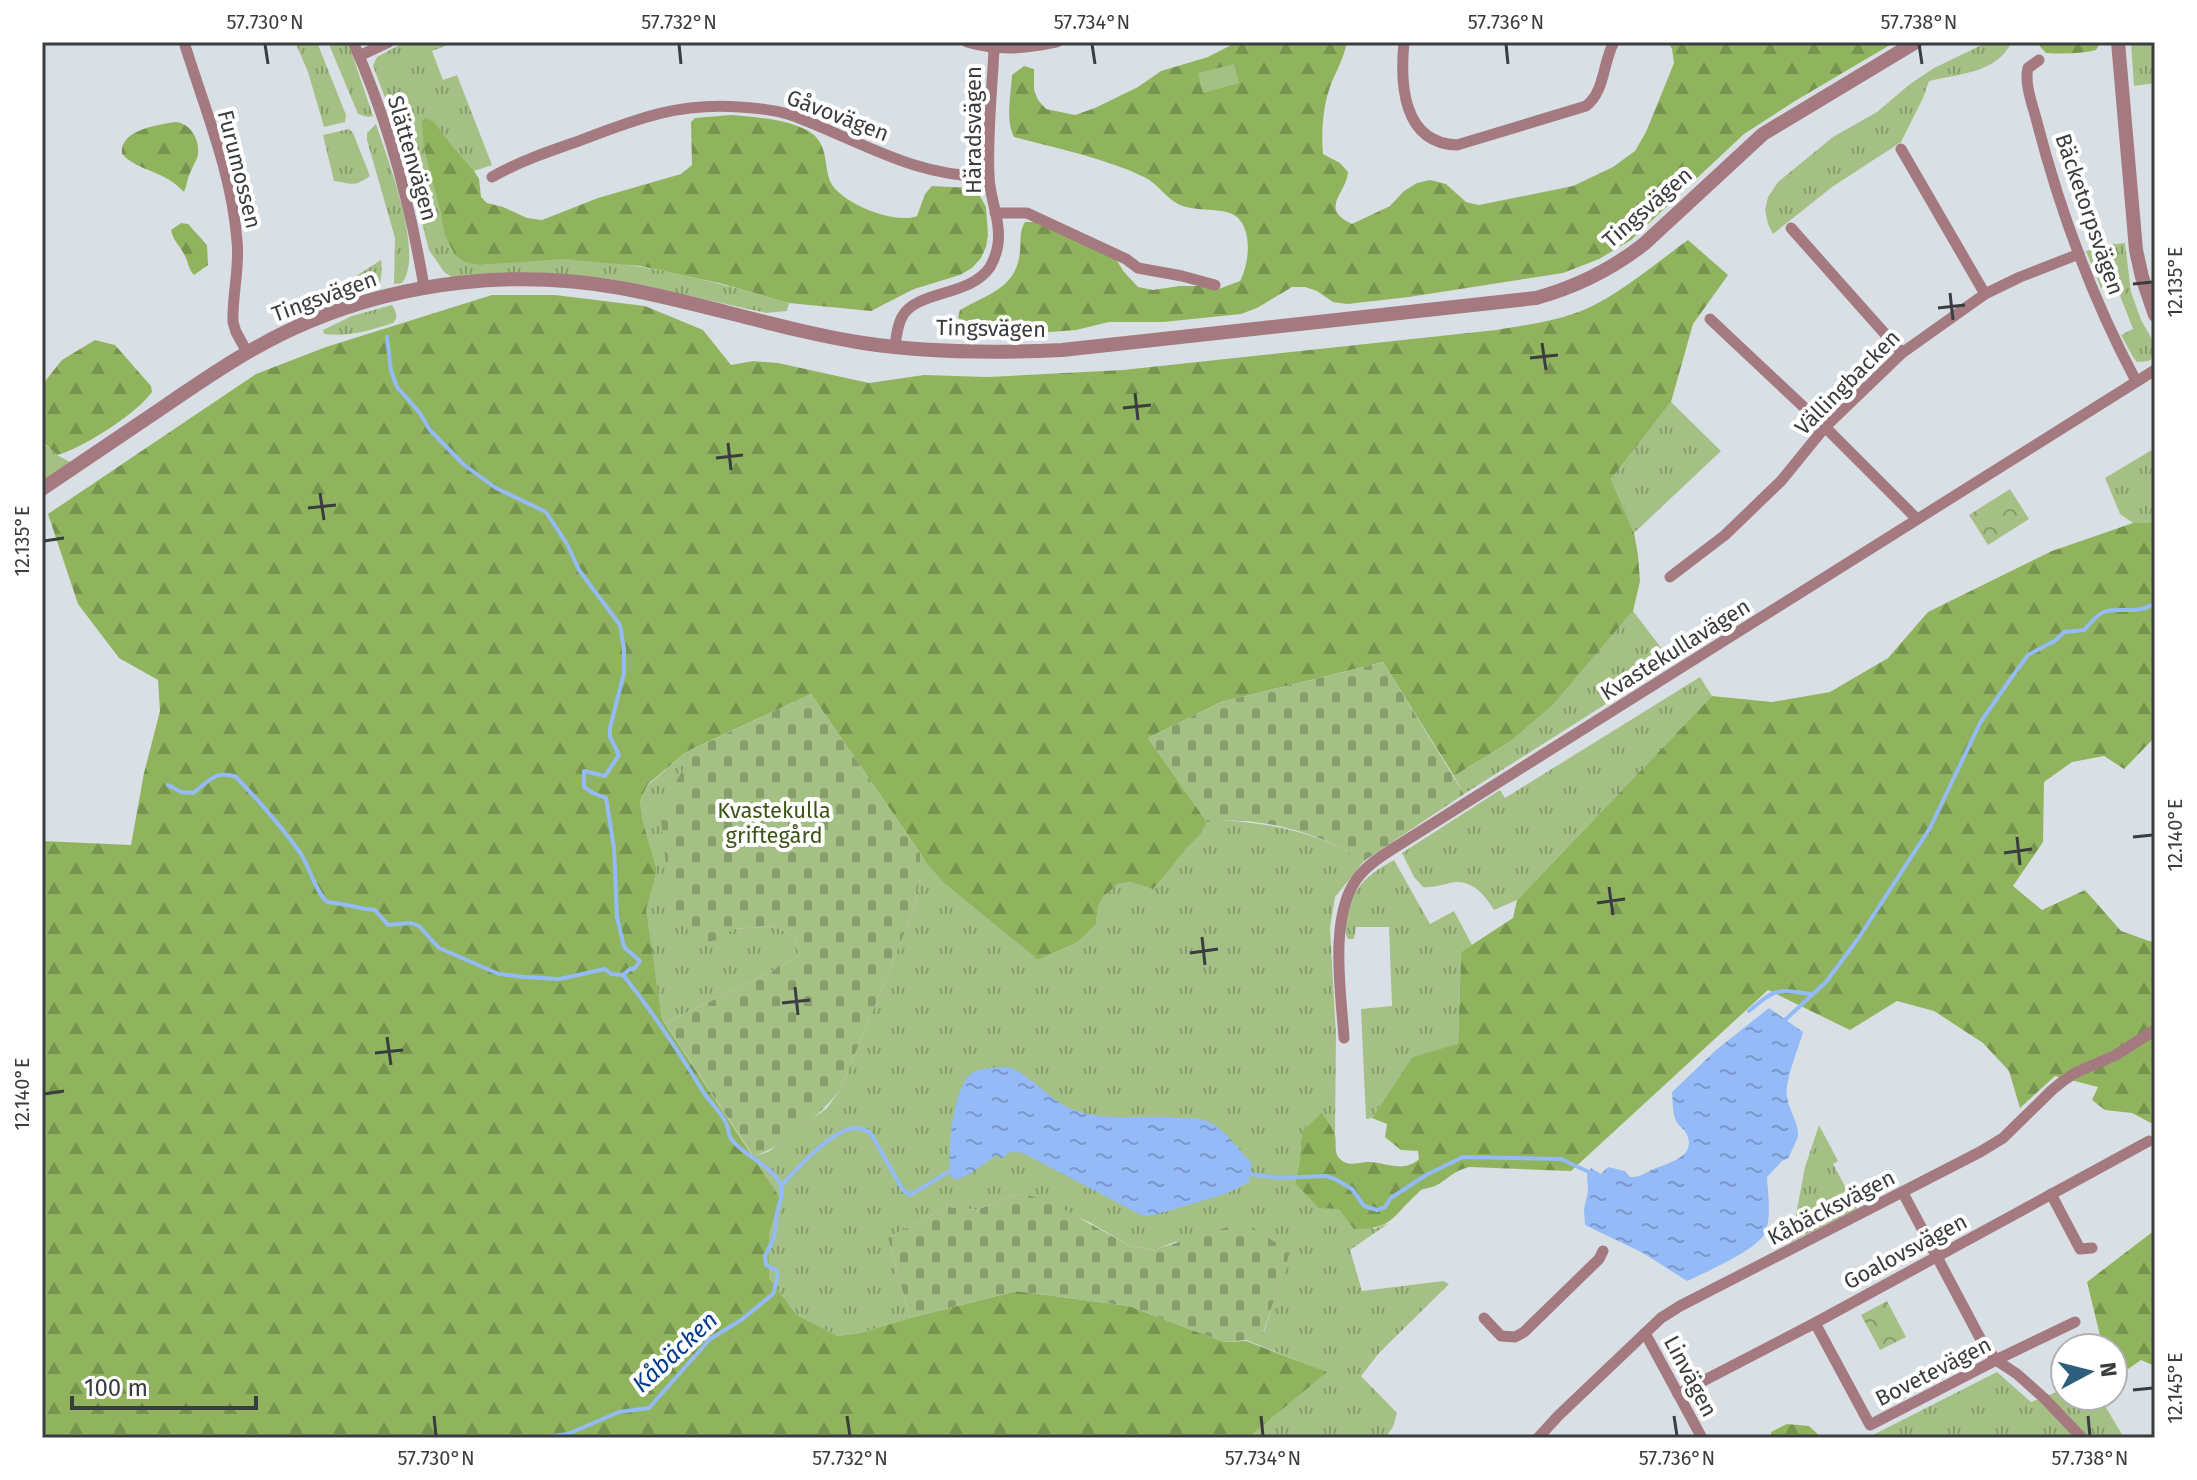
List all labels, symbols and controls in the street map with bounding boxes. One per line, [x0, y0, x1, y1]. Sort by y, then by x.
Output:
text: 57.730°N [226, 10, 304, 34]
text: 57.732°N [641, 10, 717, 34]
text: 57.734°N [1054, 10, 1130, 34]
text: 57.736°N [1468, 10, 1544, 34]
text: 57.738°N [1880, 10, 1958, 34]
street label: Häradsvägen [960, 66, 987, 194]
street label: Gåvovägen [783, 84, 893, 147]
street label: Slättenvägen [382, 93, 443, 224]
street label: Furumossen [212, 107, 267, 231]
street label: Bäcketorpsvägen [2049, 130, 2130, 298]
street label: Tingsvägen [1597, 161, 1698, 254]
text: 12.135°E [2163, 247, 2187, 317]
street label: Tingsvägen [268, 265, 380, 328]
street label: Tingsvägen [936, 314, 1046, 343]
street label: Vällingbacken [1789, 324, 1906, 441]
text: 12.135°E [10, 506, 34, 576]
street label: Kvastekullavägen [1595, 593, 1755, 706]
park label: Kvastekulla griftegård [717, 797, 831, 849]
text: 12.140°E [2163, 799, 2187, 871]
text: 12.140°E [10, 1058, 34, 1130]
street label: Kåbäcksvägen [1763, 1164, 1899, 1251]
street label: Goalovsvägen [1839, 1208, 1972, 1295]
water label: Kåbäcken [627, 1306, 723, 1398]
street label: Linvägen [1658, 1331, 1723, 1421]
street label: Bovetevägen [1871, 1331, 1996, 1412]
north arrow [2049, 1332, 2129, 1412]
text: 12.145°E [2163, 1352, 2187, 1424]
scale bar [72, 1360, 256, 1410]
text: N [2094, 1361, 2123, 1379]
text: 100 m [84, 1374, 148, 1402]
text: 57.730°N [397, 1446, 475, 1470]
text: 57.732°N [812, 1446, 888, 1470]
text: 57.734°N [1225, 1446, 1301, 1470]
text: 57.736°N [1639, 1446, 1715, 1470]
text: 57.738°N [2051, 1446, 2129, 1470]

